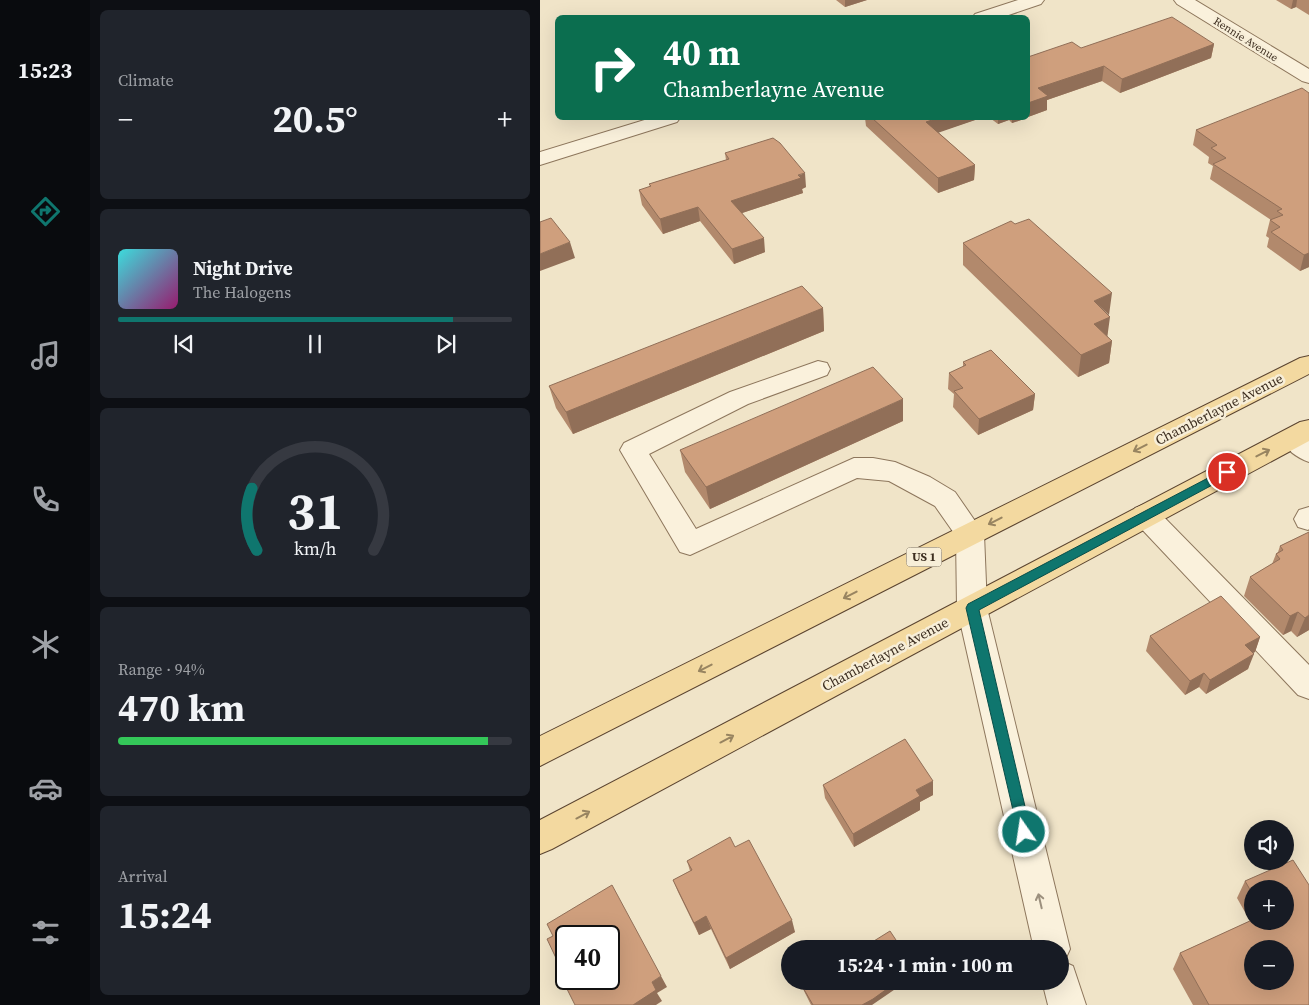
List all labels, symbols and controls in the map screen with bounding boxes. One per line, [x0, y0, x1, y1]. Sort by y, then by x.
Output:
street label: Rennie Avenue [1211, 14, 1281, 65]
text: 40 m [663, 29, 740, 77]
icon: right [580, 35, 645, 100]
text: 15:23 [18, 55, 72, 85]
text: Climate [118, 69, 174, 91]
text: Chamberlayne Avenue [663, 74, 884, 104]
text: 20.5° [272, 93, 358, 145]
text: − [118, 100, 133, 138]
text: + [497, 100, 512, 138]
icon: directions [28, 194, 63, 229]
text: Night Drive [193, 255, 293, 281]
text: The Halogens [193, 281, 291, 303]
icon: previous [170, 330, 198, 358]
icon: pause [301, 330, 329, 358]
icon: next [432, 330, 460, 358]
icon: music [28, 338, 63, 373]
street label: Chamberlayne Avenue [1152, 368, 1286, 450]
one-way arrow [1133, 444, 1148, 454]
one-way arrow [1255, 448, 1270, 458]
pin [1206, 451, 1248, 493]
icon: arrive [1213, 458, 1241, 486]
text: 31 [287, 475, 343, 546]
icon: phone [28, 482, 63, 517]
one-way arrow [988, 517, 1003, 527]
text: km/h [294, 536, 337, 561]
road number: US 1 [906, 548, 942, 566]
one-way arrow [843, 591, 858, 600]
street label: Chamberlayne Avenue [818, 612, 952, 696]
icon: climate [28, 627, 63, 662]
text: Range · 94% [118, 658, 205, 680]
one-way arrow [698, 664, 713, 673]
text: 470 km [118, 682, 245, 734]
one-way arrow [719, 733, 733, 743]
icon: car [28, 771, 63, 806]
position arrow [997, 805, 1049, 857]
one-way arrow [575, 810, 590, 819]
map controls [1244, 820, 1294, 990]
button: sound [1244, 820, 1294, 870]
text: Arrival [118, 865, 167, 887]
button: + [1244, 880, 1294, 930]
text: 15:24 [118, 889, 212, 941]
one-way arrow [1035, 894, 1044, 910]
icon: filters [28, 915, 63, 950]
speed limit sign: 40 [555, 925, 620, 990]
button: − [1244, 940, 1294, 990]
text: 15:24 · 1 min · 100 m [837, 952, 1013, 978]

